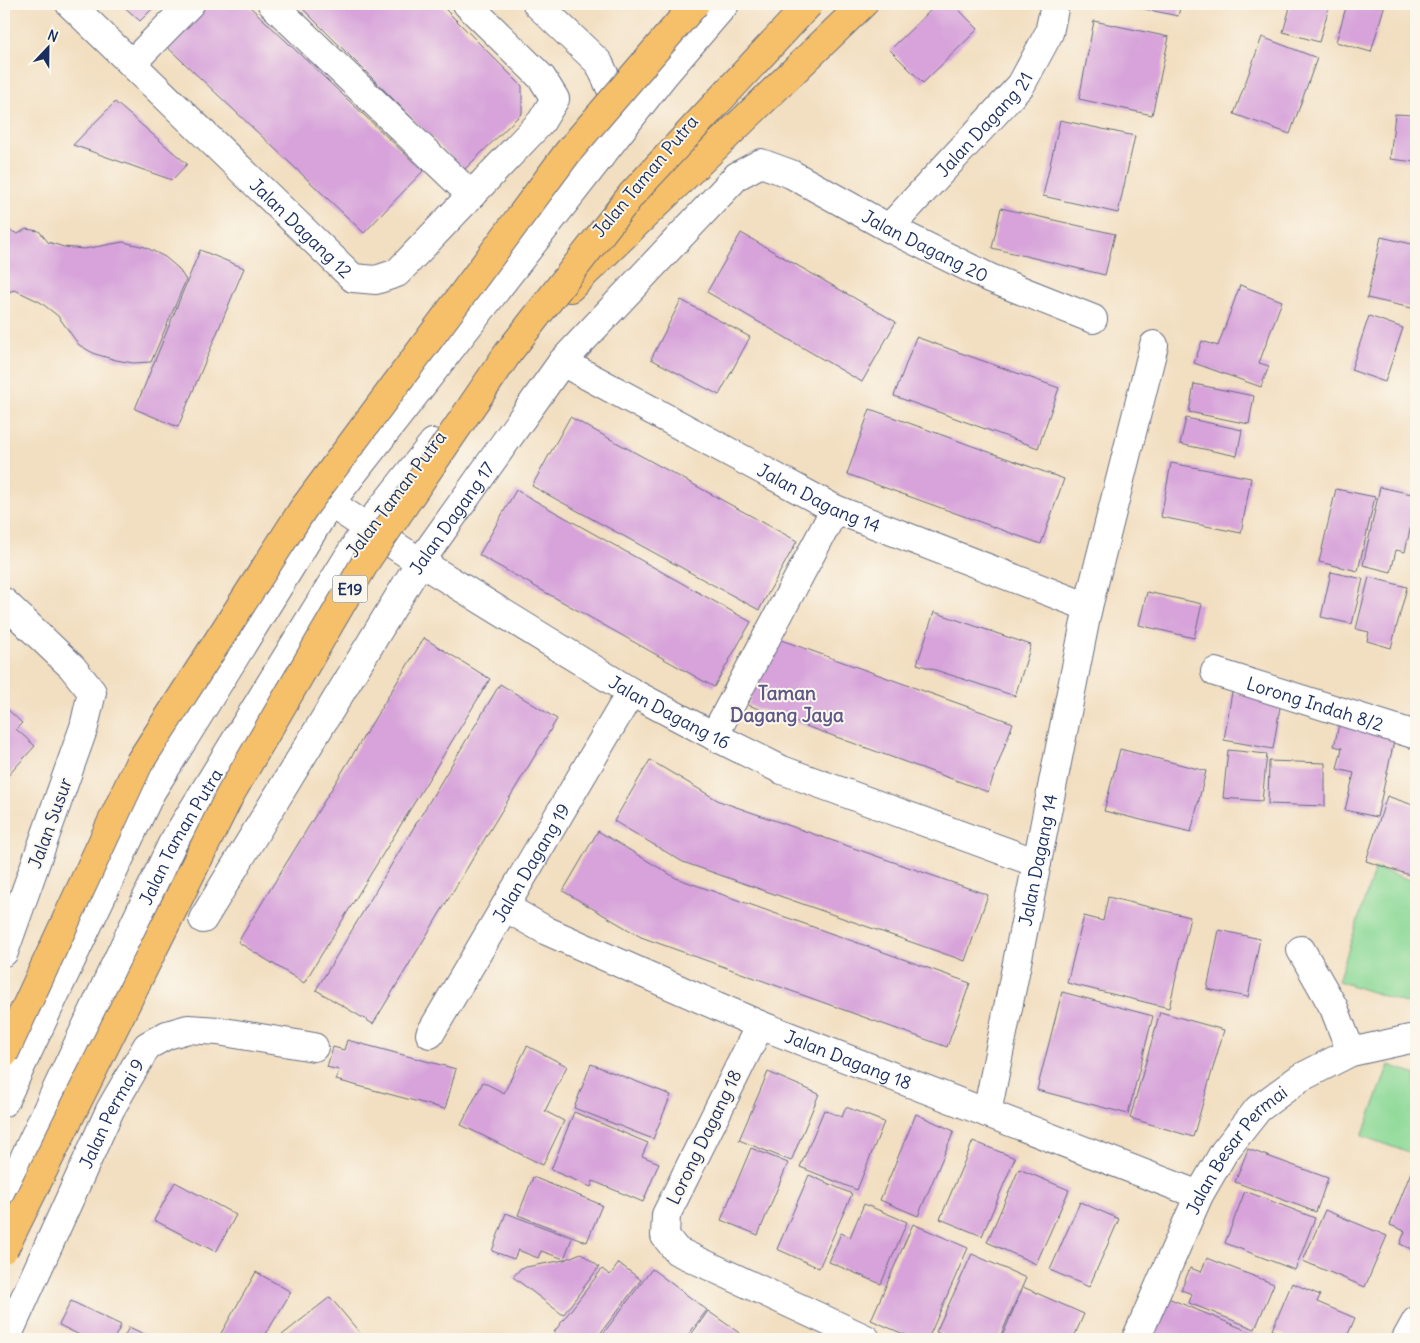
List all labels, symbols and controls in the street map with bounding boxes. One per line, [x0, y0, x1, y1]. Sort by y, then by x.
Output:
north arrow [22, 22, 72, 72]
text: N [45, 26, 61, 46]
street label: Jalan Dagang 21 [931, 68, 1037, 181]
street label: Jalan Taman Putra [587, 110, 703, 242]
street label: Jalan Dagang 12 [245, 173, 357, 283]
street label: Jalan Dagang 20 [858, 204, 992, 287]
street label: Jalan Taman Putra [341, 426, 451, 562]
street label: Jalan Dagang 17 [404, 457, 499, 578]
street label: Jalan Dagang 14 [754, 458, 884, 537]
road number: E19 [332, 576, 368, 602]
street label: Jalan Dagang 16 [605, 670, 734, 754]
street label: Lorong Indah 8/2 [1244, 671, 1387, 736]
district label: Taman Dagang Jaya [730, 681, 844, 727]
street label: Jalan Taman Putra [134, 764, 227, 909]
street label: Jalan Susur [23, 774, 77, 872]
street label: Jalan Dagang 14 [1013, 792, 1062, 928]
street label: Jalan Dagang 19 [487, 799, 575, 926]
street label: Jalan Dagang 18 [782, 1024, 915, 1094]
street label: Jalan Permai 9 [74, 1054, 149, 1172]
street label: Lorong Dagang 18 [661, 1066, 747, 1208]
street label: Jalan Besar Permai [1180, 1080, 1291, 1218]

